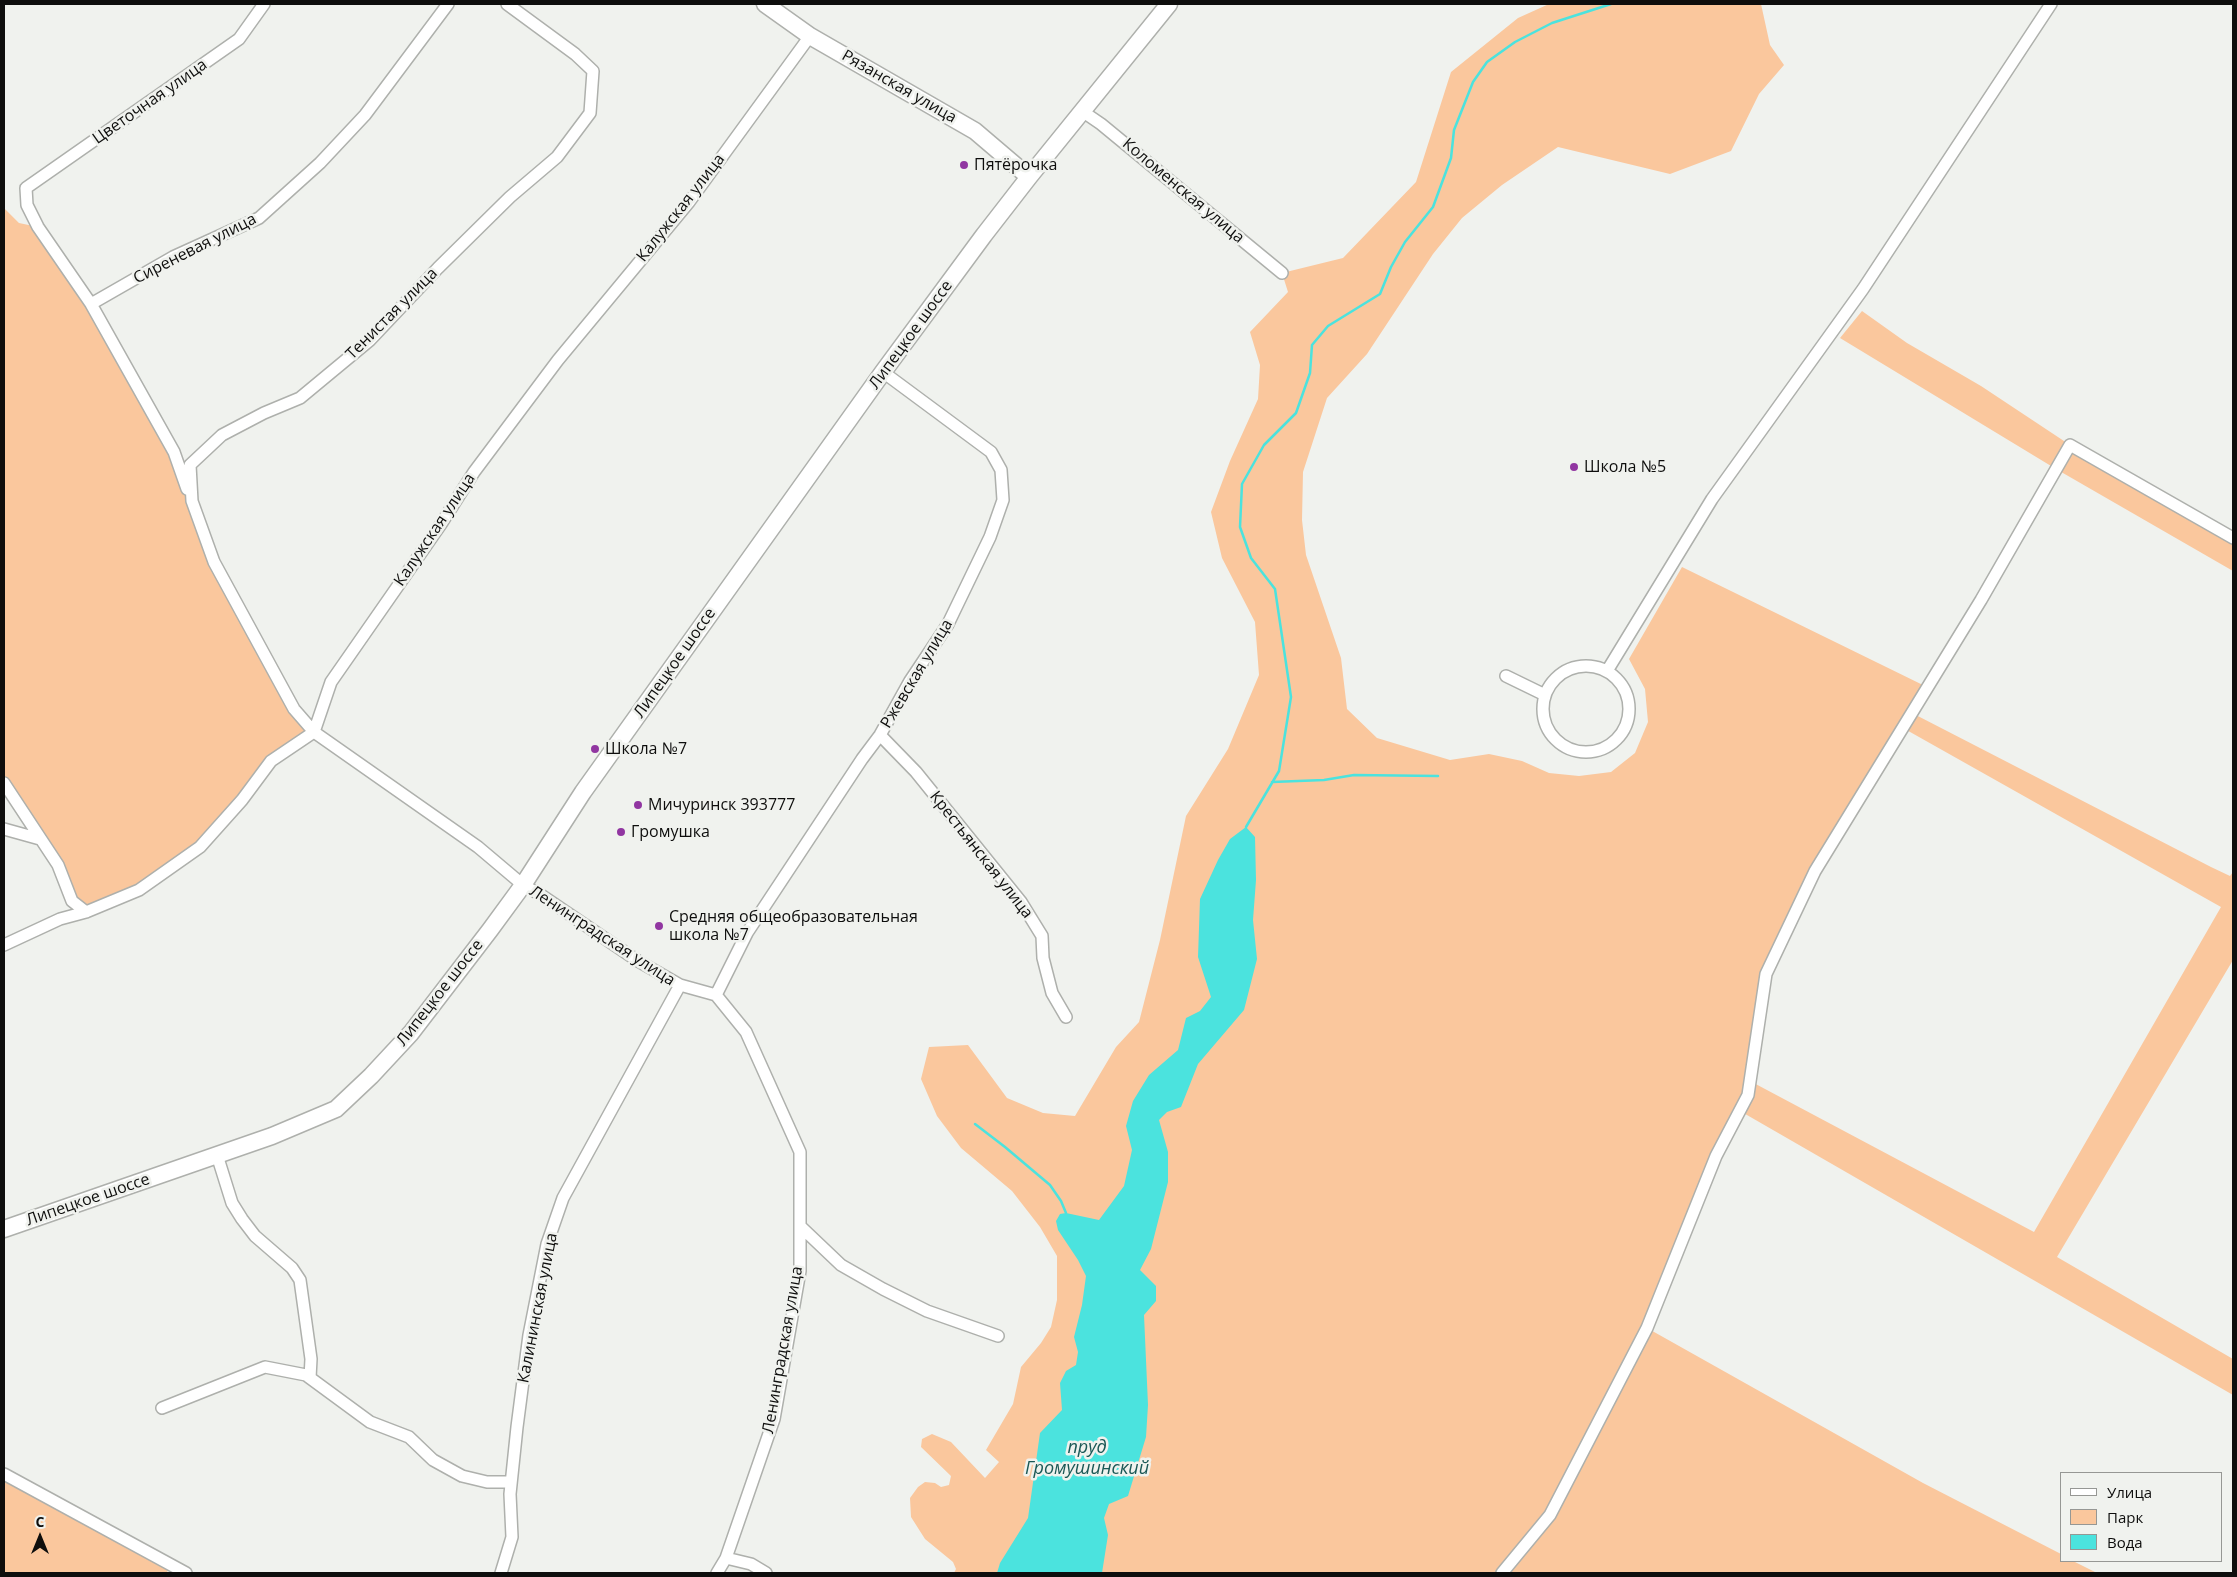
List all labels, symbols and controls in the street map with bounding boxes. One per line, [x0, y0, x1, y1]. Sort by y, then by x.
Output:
street label: Рязанская улица [838, 46, 960, 128]
street label: Цветочная улица [89, 55, 211, 149]
street label: Коломенская улица [1118, 134, 1248, 248]
street label: Калужская улица [633, 150, 729, 266]
place label: Пятёрочка [974, 155, 1057, 175]
marker: Пятёрочка [958, 159, 970, 171]
street label: Сиреневая улица [130, 210, 260, 288]
street label: Тенистая улица [342, 264, 442, 364]
street label: Липецкое шоссе [865, 277, 957, 393]
place label: Школа №5 [1584, 457, 1666, 477]
marker: Школа №5 [1568, 461, 1580, 473]
street label: Калужская улица [390, 470, 480, 590]
street label: Липецкое шоссе [630, 604, 720, 722]
street label: Ржевская улица [877, 616, 957, 732]
place label: Школа №7 [605, 739, 687, 759]
marker: Школа №7 [589, 743, 601, 755]
street label: Крестьянская улица [925, 788, 1037, 922]
place label: Мичуринск 393777 [648, 795, 795, 815]
marker: Мичуринск 393777 [632, 799, 644, 811]
place label: Громушка [631, 822, 710, 842]
marker: Громушка [615, 826, 627, 838]
street label: Ленинградская улица [526, 882, 678, 990]
place label: Средняя общеобразовательная школа №7 [669, 907, 918, 945]
marker: Средняя общеобразовательная школа №7 [653, 920, 665, 932]
street label: Липецкое шоссе [393, 936, 487, 1050]
street label: Липецкое шоссе [24, 1170, 152, 1230]
street label: Калининская улица [514, 1231, 562, 1385]
street label: Ленинградская улица [759, 1265, 807, 1435]
water label: пруд Громушинский [1025, 1437, 1149, 1480]
legend [2060, 1472, 2222, 1562]
text: Улица [2107, 1482, 2152, 1502]
text: Парк [2107, 1507, 2143, 1527]
north arrow [15, 1512, 65, 1562]
text: С [36, 1512, 44, 1531]
text: Вода [2107, 1532, 2143, 1552]

